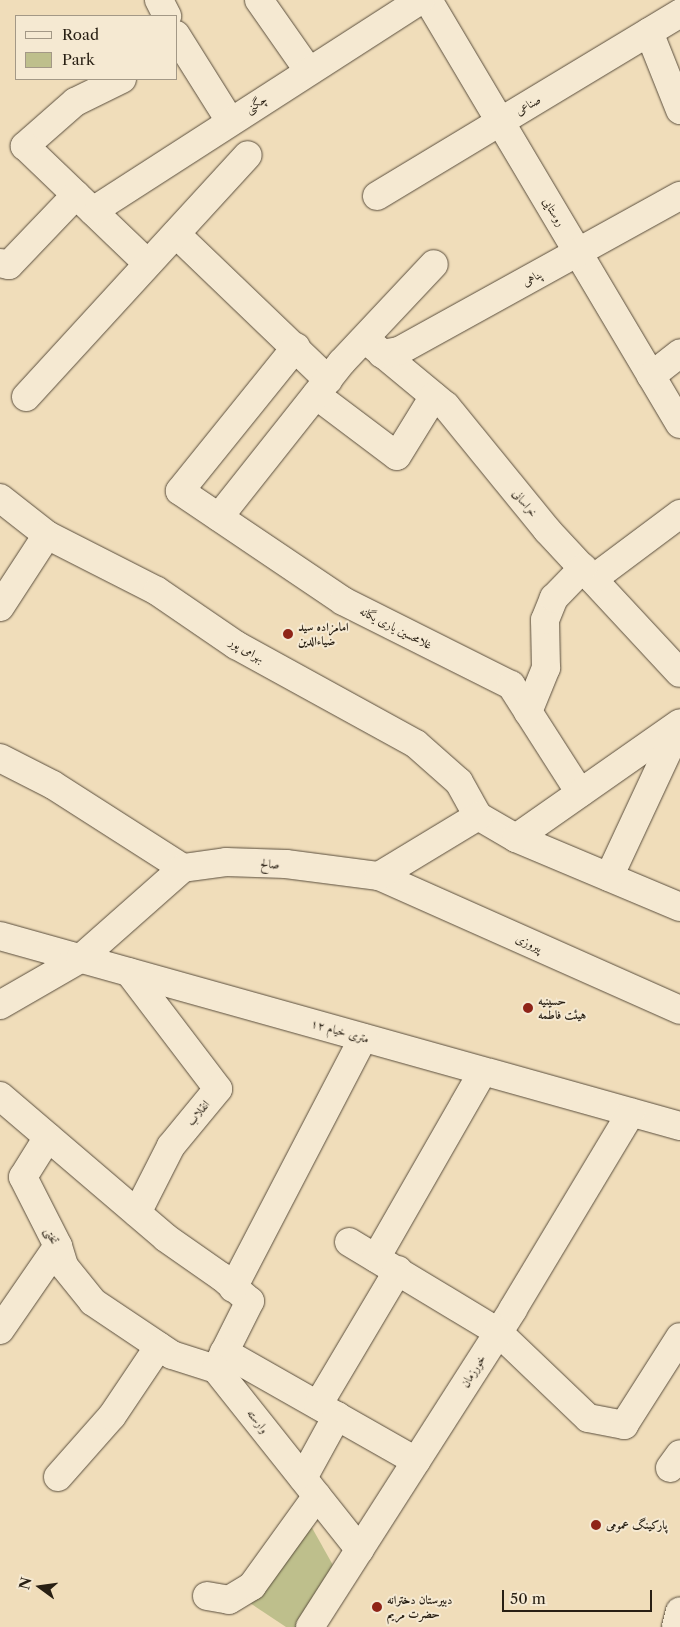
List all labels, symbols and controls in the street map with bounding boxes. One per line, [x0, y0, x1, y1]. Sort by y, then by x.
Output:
legend [15, 15, 178, 80]
text: Road [62, 25, 99, 44]
text: Park [62, 50, 95, 69]
street label: چگنی [242, 92, 270, 116]
street label: صناعی [513, 92, 543, 118]
street label: روستایی [540, 195, 568, 229]
street label: پناهی [519, 267, 545, 289]
street label: خراسانی [509, 486, 541, 520]
street label: غلامحسین یاری یگانه [357, 604, 435, 652]
place label: امامزاده سید ضیاءالدین [298, 620, 349, 648]
marker: امامزاده سید ضیاءالدین [282, 628, 294, 640]
street label: بهرامی پور [227, 634, 267, 666]
street label: صالح [260, 856, 280, 872]
street label: پیروزی [513, 931, 545, 955]
place label: حسینیه هیئت فاطمه [538, 994, 586, 1022]
marker: حسینیه هیئت فاطمه [522, 1002, 534, 1014]
street label: ۱۲ متری خیام [309, 1016, 371, 1046]
street label: انقلاب [183, 1097, 213, 1129]
street label: تختی [42, 1226, 62, 1246]
street label: خورزمان [457, 1352, 489, 1390]
street label: وارسته [244, 1406, 272, 1436]
place label: پارکینگ عمومی [606, 1518, 667, 1532]
marker: پارکینگ عمومی [590, 1519, 602, 1531]
north arrow [15, 1562, 65, 1612]
text: N [15, 1575, 36, 1591]
scale bar [505, 1580, 655, 1612]
text: 50 m [510, 1589, 546, 1608]
place label: دبیرستان دخترانه حضرت مریم [387, 1593, 452, 1621]
marker: دبیرستان دخترانه حضرت مریم [371, 1601, 383, 1613]

